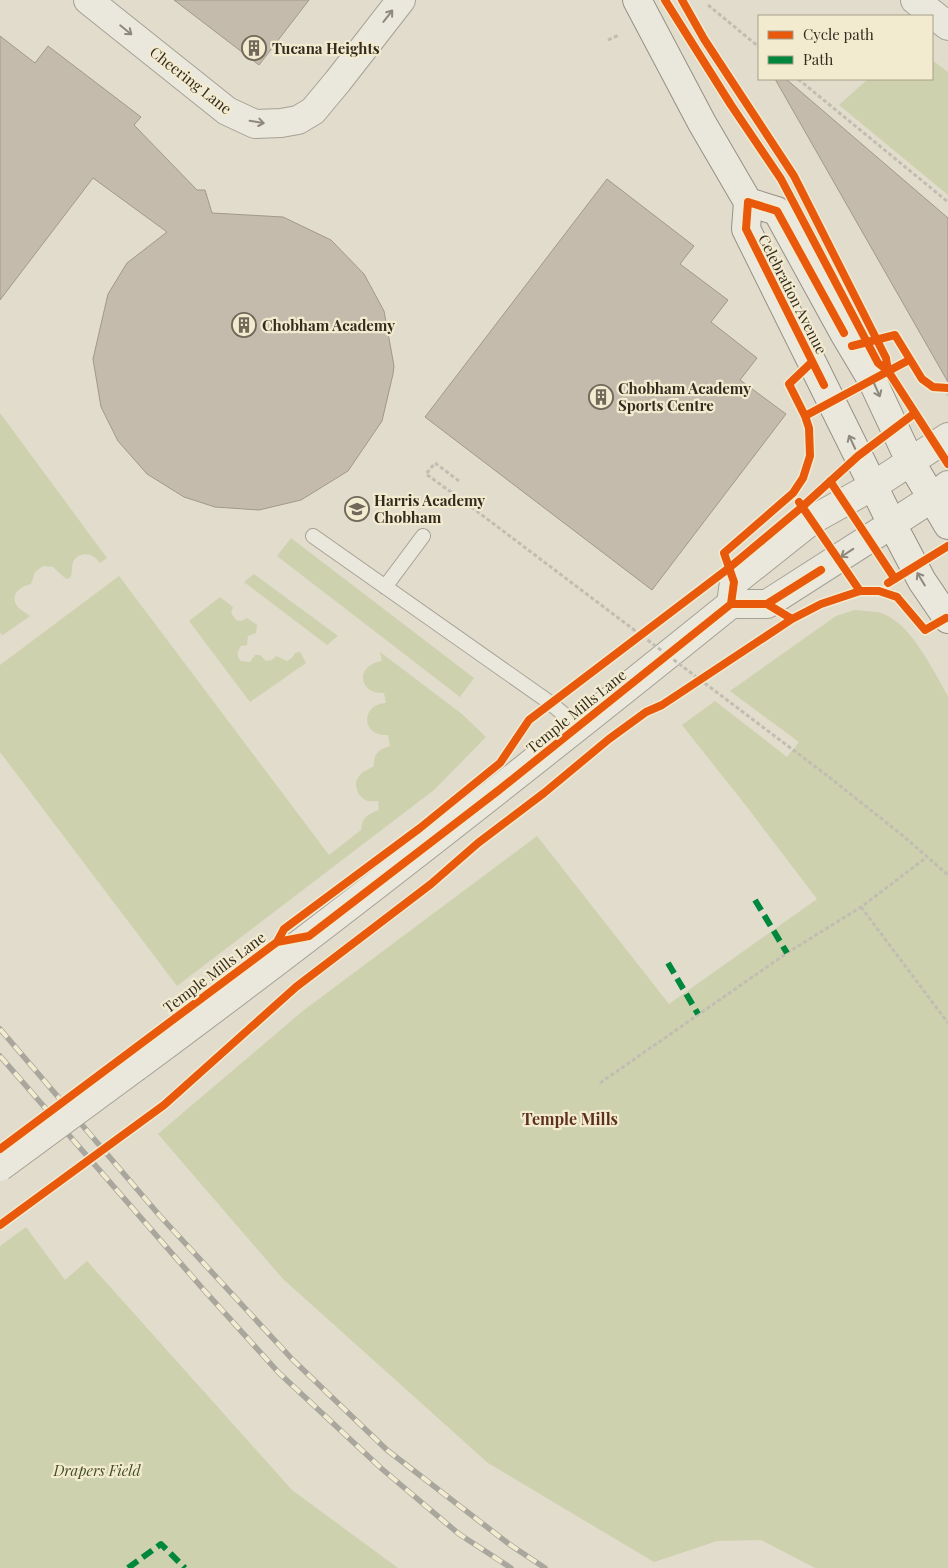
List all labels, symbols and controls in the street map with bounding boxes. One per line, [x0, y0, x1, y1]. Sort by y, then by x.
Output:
one-way arrow [383, 10, 394, 23]
legend [758, 15, 933, 80]
one-way arrow [119, 24, 132, 35]
text: Cycle path [803, 24, 874, 44]
building icon: Tucana Heights [241, 35, 267, 61]
place label: Tucana Heights [272, 38, 380, 58]
street label: Cheering Lane [146, 42, 236, 118]
text: Path [803, 49, 833, 69]
one-way arrow [249, 117, 265, 127]
street label: Celebration Avenue [754, 231, 832, 357]
building icon: Chobham Academy [231, 312, 257, 338]
place label: Chobham Academy [262, 315, 395, 335]
place label: Chobham Academy Sports Centre [618, 378, 751, 415]
one-way arrow [873, 382, 882, 397]
building icon: Chobham Academy Sports Centre [588, 384, 614, 410]
one-way arrow [847, 435, 856, 450]
place label: Harris Academy Chobham [374, 490, 485, 527]
school or university icon: Harris Academy Chobham [344, 496, 370, 522]
one-way arrow [840, 549, 854, 559]
one-way arrow [916, 572, 926, 586]
street label: Temple Mills Lane [522, 665, 630, 757]
street label: Temple Mills Lane [159, 927, 269, 1017]
district label: Temple Mills [522, 1108, 618, 1129]
park label: Drapers Field [52, 1460, 141, 1480]

